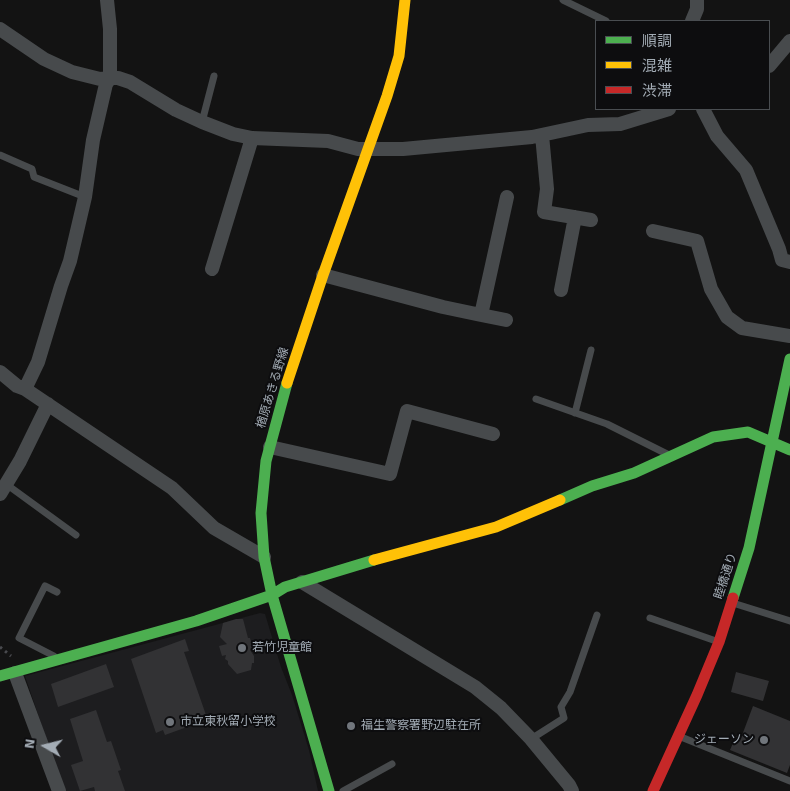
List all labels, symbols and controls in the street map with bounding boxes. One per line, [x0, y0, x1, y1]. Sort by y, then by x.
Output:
legend [595, 20, 770, 110]
text: 順調 [642, 32, 672, 50]
text: 混雑 [642, 57, 672, 75]
text: 渋滞 [642, 82, 672, 100]
street label: 楢原あきる野線 [254, 346, 292, 430]
street label: 睦橋通り [712, 551, 740, 601]
place label: 若竹児童館 [252, 641, 312, 655]
marker: 若竹児童館 [236, 642, 248, 654]
place label: 市立東秋留小学校 [180, 715, 276, 729]
marker: 市立東秋留小学校 [164, 716, 176, 728]
place label: 福生警察署野辺駐在所 [361, 719, 481, 733]
marker: 福生警察署野辺駐在所 [345, 720, 357, 732]
north arrow [20, 721, 70, 771]
place label: ジェーソン [694, 733, 754, 747]
marker: ジェーソン [758, 734, 770, 746]
text: N [21, 738, 39, 750]

